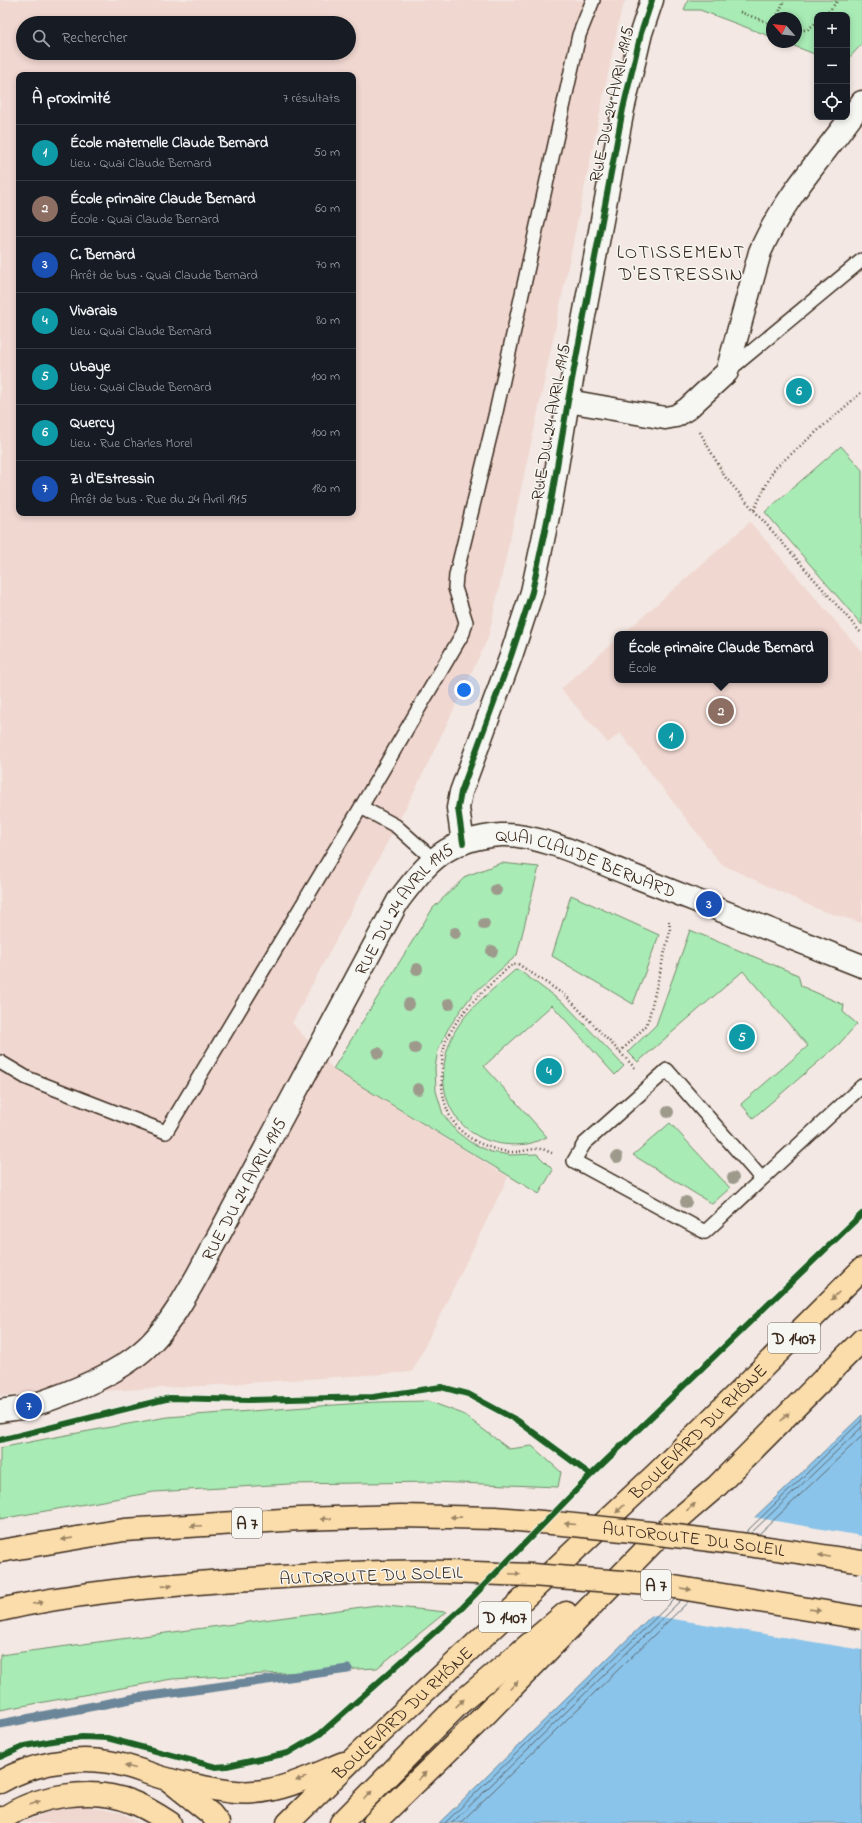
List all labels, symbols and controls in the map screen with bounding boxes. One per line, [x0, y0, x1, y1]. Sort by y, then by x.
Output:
north arrow [766, 12, 802, 48]
map controls [814, 12, 850, 120]
button: + [814, 12, 850, 48]
search box [16, 16, 356, 60]
street label: RUE DU 24 AVRIL 1915 [584, 24, 642, 185]
icon: search [30, 27, 52, 49]
text: Rechercher [62, 27, 127, 49]
button: − [814, 48, 850, 84]
button: locate [814, 84, 850, 120]
text: À proximité [32, 86, 110, 111]
text: 7 résultats [283, 89, 340, 108]
text: École maternelle Claude Bernard [70, 132, 268, 154]
text: 1 [43, 143, 47, 162]
text: 50 m [314, 143, 340, 162]
text: Lieu · Quai Claude Bernard [70, 154, 212, 173]
text: École primaire Claude Bernard [70, 188, 256, 210]
text: 2 [42, 199, 48, 218]
text: 60 m [315, 199, 340, 218]
text: École · Quai Claude Bernard [70, 210, 219, 229]
district label: LOTISSEMENT D'ESTRESSIN [617, 240, 745, 289]
text: C. Bernard [70, 244, 135, 266]
text: 3 [42, 255, 48, 274]
text: 70 m [316, 255, 340, 274]
text: Arrêt de bus · Quai Claude Bernard [70, 266, 258, 285]
text: Vivarais [70, 300, 117, 322]
text: 4 [42, 311, 48, 330]
text: 80 m [316, 311, 340, 330]
text: Lieu · Quai Claude Bernard [70, 322, 212, 341]
street label: RUE DU 24 AVRIL 1915 [525, 342, 579, 503]
text: Ubaye [70, 356, 111, 378]
text: 5 [41, 367, 49, 386]
text: 100 m [311, 367, 340, 386]
pin: 6 [786, 376, 812, 406]
text: Lieu · Quai Claude Bernard [70, 378, 212, 397]
text: Quercy [70, 412, 115, 434]
text: 6 [42, 423, 48, 442]
text: 100 m [311, 423, 340, 442]
text: Lieu · Rue Charles Morel [70, 434, 192, 453]
text: ZI d'Estressin [70, 468, 154, 490]
text: 7 [42, 479, 48, 498]
text: 180 m [312, 479, 340, 498]
text: Arrêt de bus · Rue du 24 Avril 1915 [70, 490, 247, 509]
popup [614, 631, 828, 683]
text: École primaire Claude Bernard [628, 637, 814, 659]
text: École [628, 659, 656, 678]
your location [454, 680, 474, 700]
pin: 2 [708, 696, 734, 726]
pin: 1 [658, 721, 684, 751]
street label: QUAI CLAUDE BERNARD [495, 824, 679, 906]
street label: RUE DU 24 AVRIL 1915 [349, 838, 459, 981]
pin: 3 [696, 889, 722, 919]
pin: 5 [729, 1022, 755, 1052]
pin: 4 [536, 1056, 562, 1086]
street label: RUE DU 24 AVRIL 1915 [196, 1114, 294, 1266]
one-way arrow [830, 1291, 840, 1301]
road number: D 1407 [768, 1323, 820, 1353]
street label: BOULEVARD DU RHÔNE [624, 1359, 774, 1508]
pin: 7 [16, 1391, 42, 1421]
one-way arrow [780, 1412, 790, 1422]
one-way arrow [686, 1503, 697, 1512]
one-way arrow [615, 1504, 625, 1513]
road number: A 7 [232, 1508, 262, 1538]
one-way arrow [449, 1514, 462, 1520]
one-way arrow [320, 1515, 332, 1522]
street label: AUTOROUTE DU SOLEIL [601, 1517, 787, 1565]
one-way arrow [564, 1521, 576, 1527]
one-way arrow [190, 1522, 202, 1529]
one-way arrow [61, 1537, 73, 1543]
one-way arrow [817, 1553, 830, 1559]
street label: AUTOROUTE DU SOLEIL [279, 1561, 464, 1593]
road number: A 7 [641, 1570, 671, 1600]
one-way arrow [509, 1571, 522, 1577]
one-way arrow [161, 1582, 173, 1589]
one-way arrow [680, 1586, 692, 1592]
one-way arrow [32, 1600, 44, 1606]
road number: D 1407 [479, 1602, 531, 1632]
one-way arrow [808, 1607, 821, 1613]
street label: BOULEVARD DU RHÔNE [327, 1641, 480, 1788]
one-way arrow [509, 1680, 519, 1690]
one-way arrow [455, 1698, 465, 1708]
one-way arrow [124, 1764, 136, 1770]
one-way arrow [417, 1771, 427, 1781]
one-way arrow [295, 1777, 307, 1783]
one-way arrow [363, 1790, 373, 1800]
one-way arrow [29, 1800, 41, 1806]

